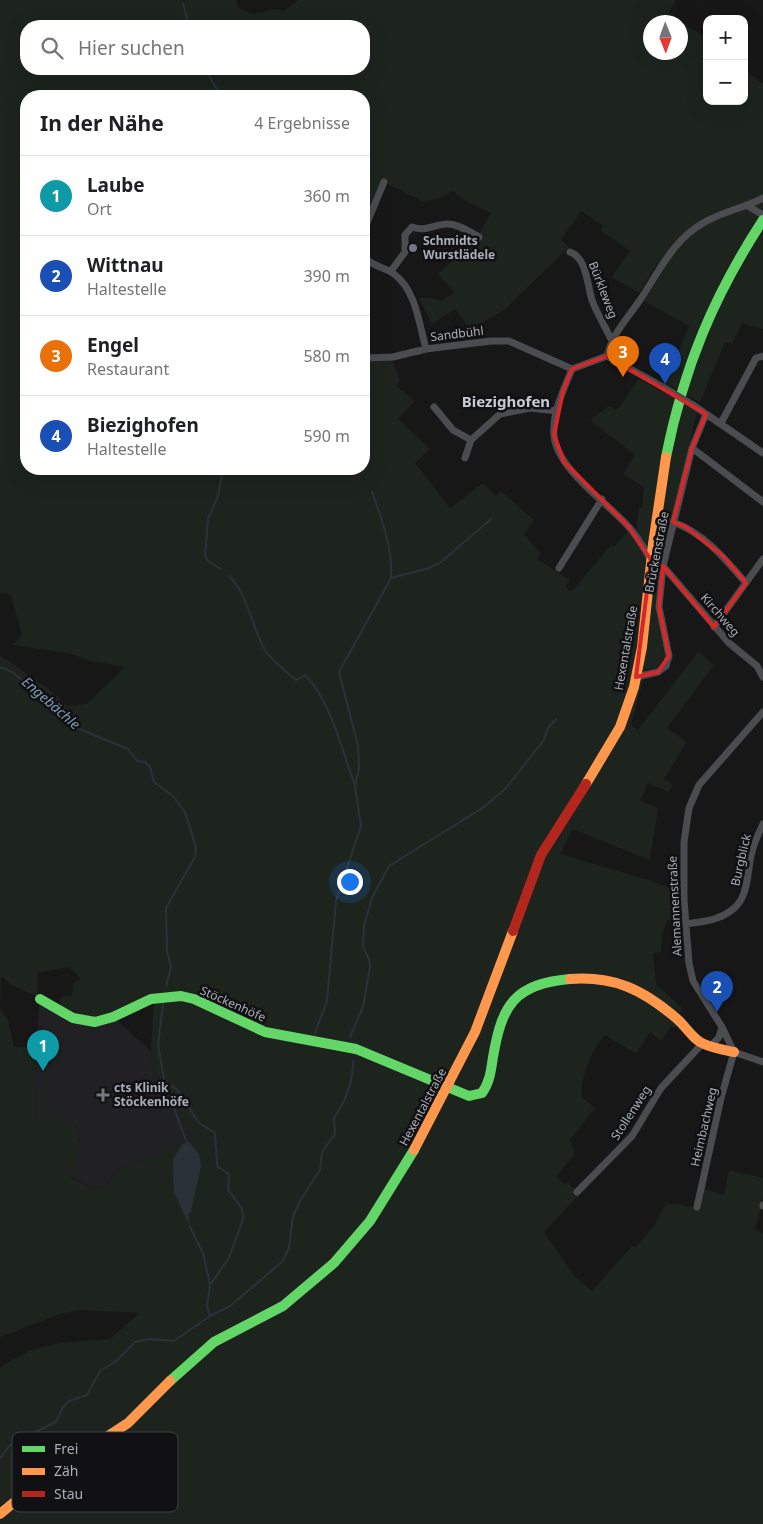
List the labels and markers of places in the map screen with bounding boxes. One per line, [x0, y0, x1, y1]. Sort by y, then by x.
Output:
place label: Schmidts Wurstlädele [423, 232, 495, 263]
marker: Schmidts Wurstlädele [407, 242, 419, 254]
pin: 3 [607, 336, 639, 377]
pin: 4 [649, 343, 681, 384]
pin: 2 [701, 971, 733, 1012]
pin: 1 [27, 1030, 59, 1071]
place label: cts Klinik Stöckenhöfe [114, 1079, 189, 1110]
marker: cts Klinik Stöckenhöfe [96, 1088, 110, 1102]

